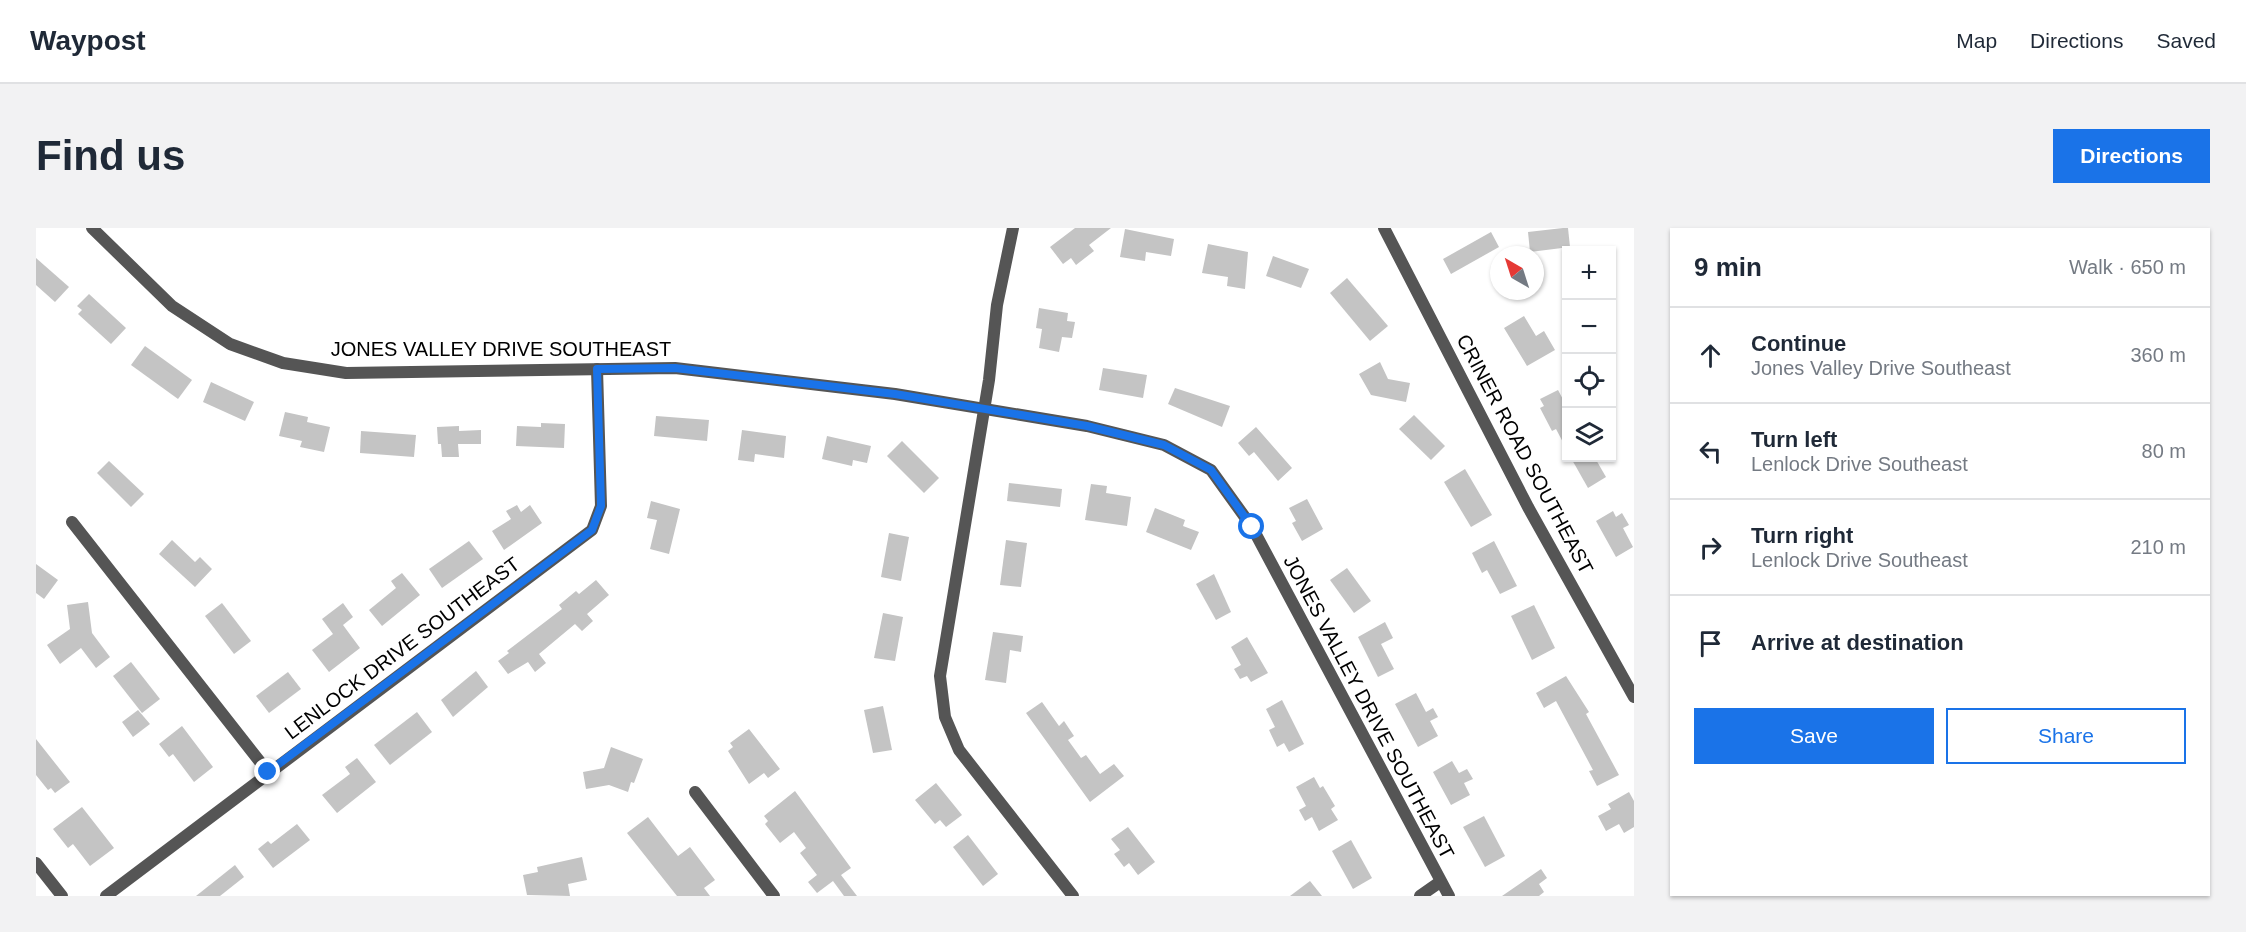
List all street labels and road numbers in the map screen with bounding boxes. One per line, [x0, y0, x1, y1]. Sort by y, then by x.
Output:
street label: CRINER ROAD SOUTHEAST [1452, 331, 1598, 577]
street label: JONES VALLEY DRIVE SOUTHEAST [331, 338, 671, 360]
street label: JONES VALLEY DRIVE SOUTHEAST [1279, 552, 1459, 862]
street label: LENLOCK DRIVE SOUTHEAST [280, 553, 524, 743]

